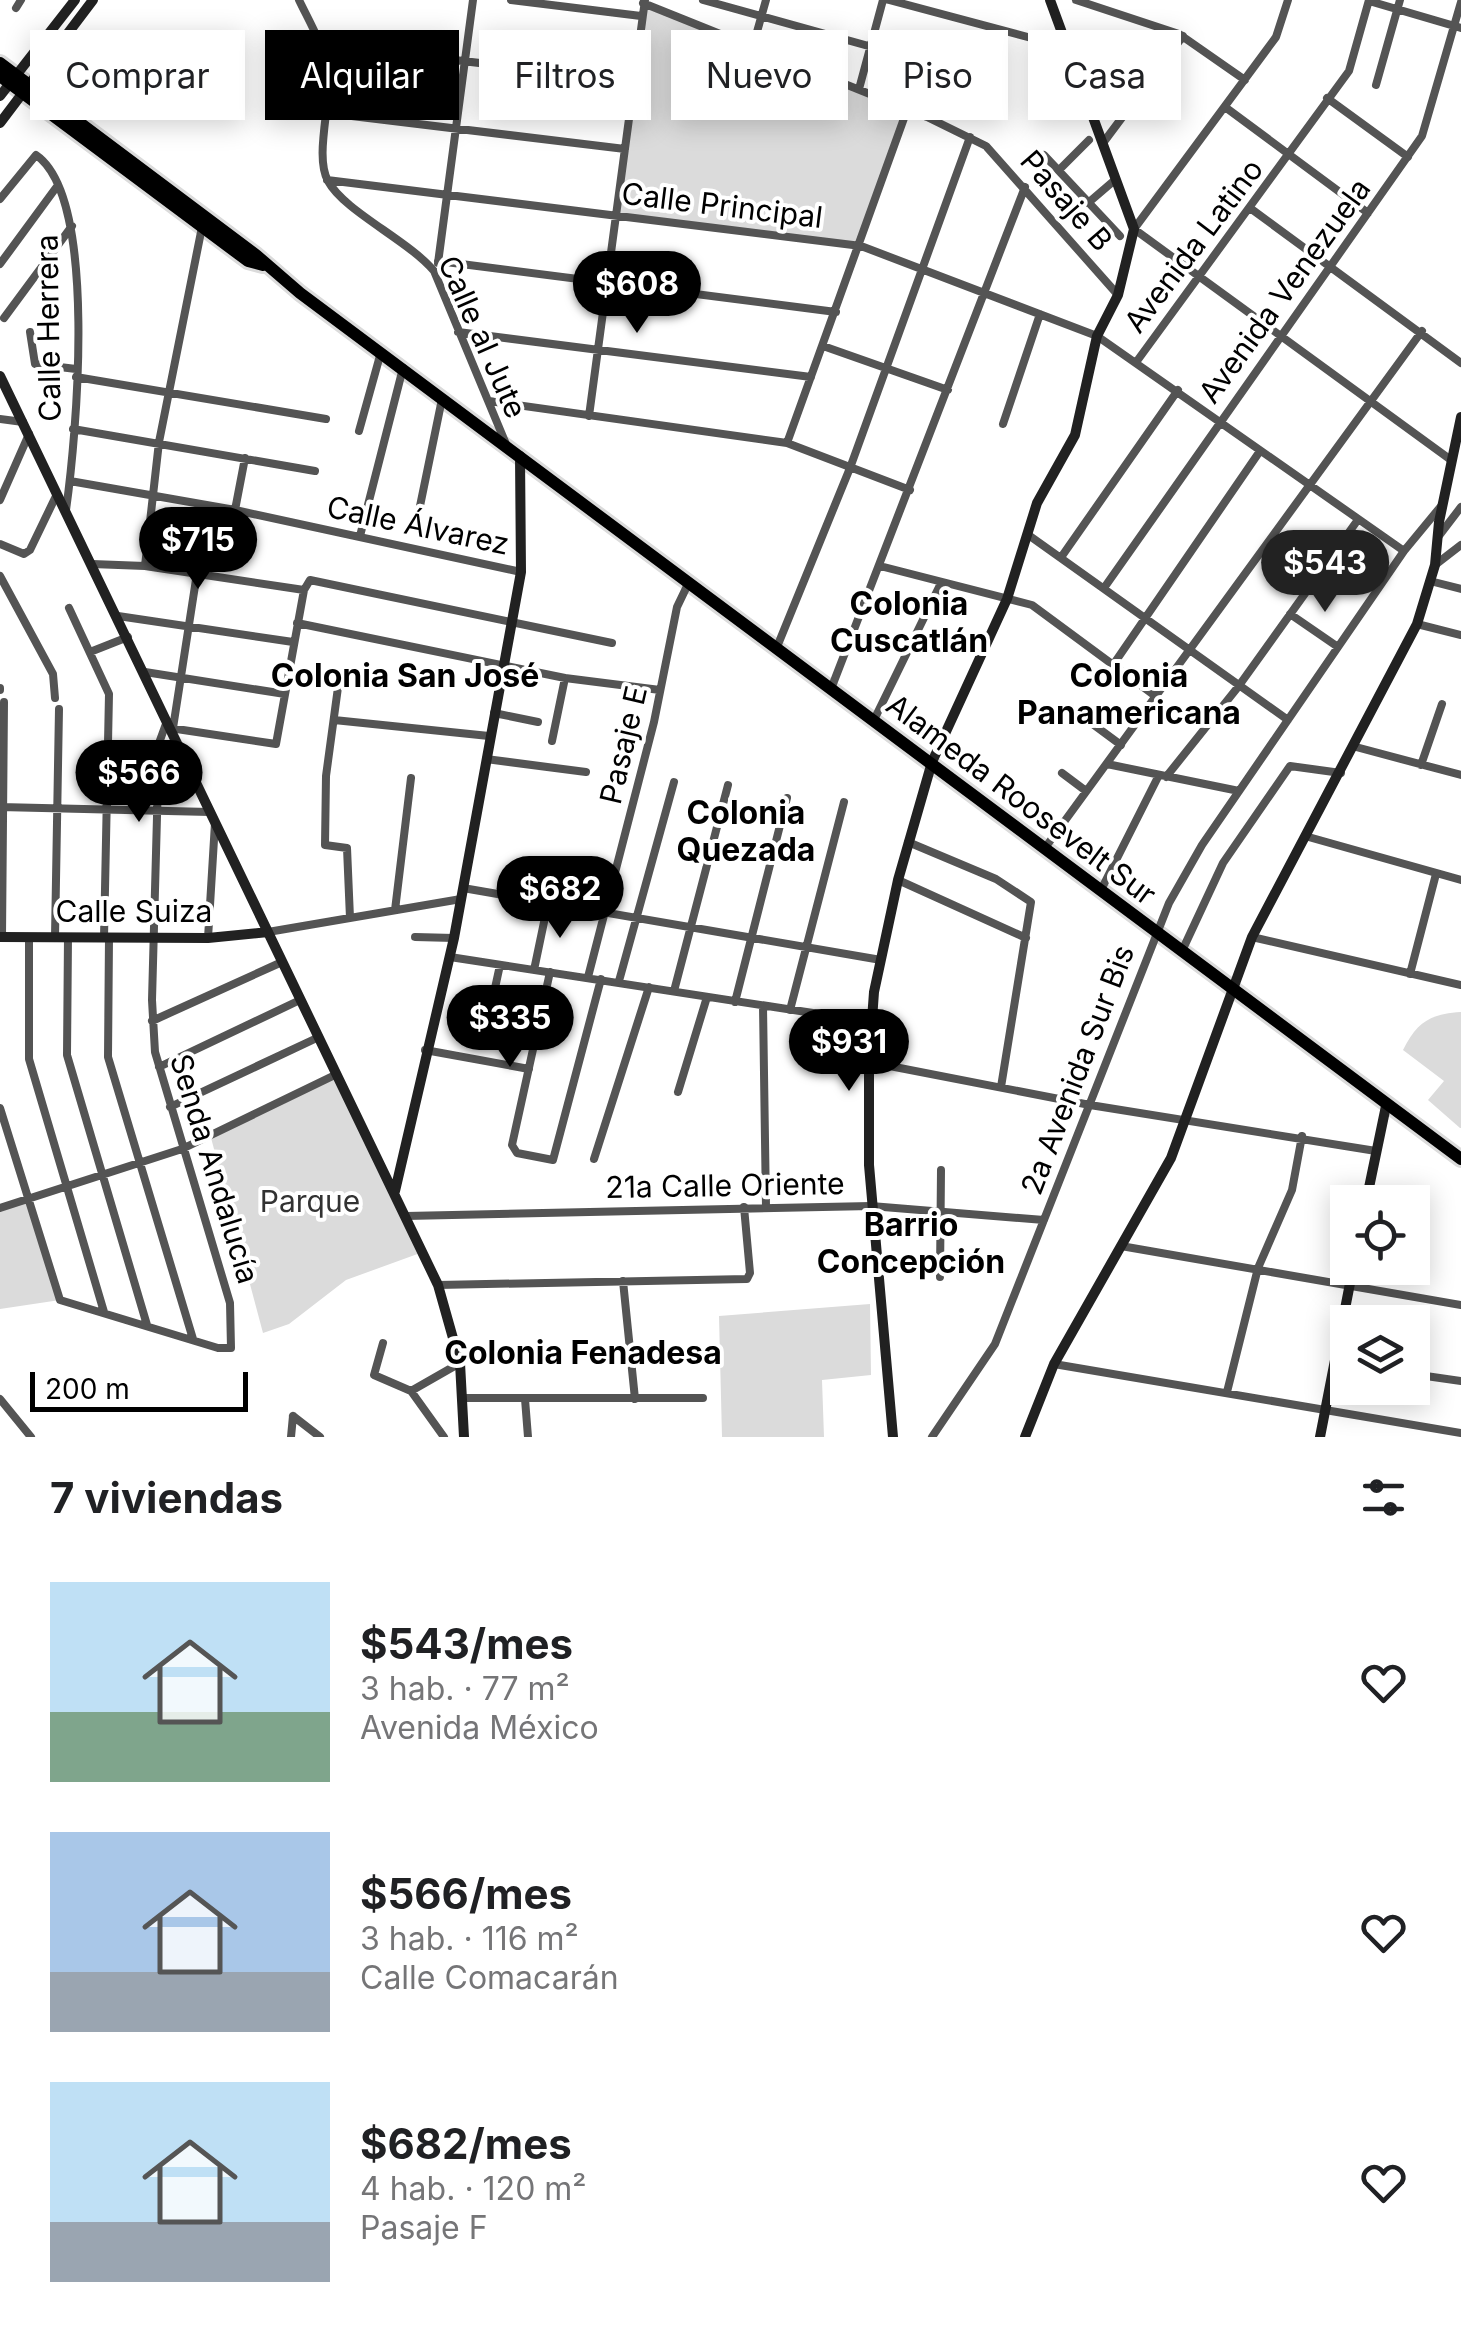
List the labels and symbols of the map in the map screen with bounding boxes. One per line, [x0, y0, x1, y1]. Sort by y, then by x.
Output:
street label: Pasaje B [1013, 143, 1120, 258]
street label: Avenida Latino [1116, 152, 1270, 339]
street label: Avenida Venezuela [1191, 171, 1378, 410]
street label: Calle Principal [620, 175, 825, 235]
street label: Calle Herrera [28, 234, 68, 422]
street label: Calle al Jute [431, 250, 535, 423]
pin: $608 [578, 251, 696, 336]
street label: Calle Álvarez [324, 488, 513, 562]
pin: $715 [139, 507, 257, 592]
pin: $543 [1266, 530, 1384, 615]
district label: Colonia Cuscatlán [830, 584, 988, 660]
district label: Colonia San José [271, 656, 539, 695]
district label: Colonia Panamericana [1017, 656, 1241, 732]
street label: Pasaje E [592, 682, 654, 807]
street label: Alameda Roosevelt Sur [880, 686, 1163, 912]
pin: $566 [80, 740, 198, 825]
district label: Colonia Quezada [677, 793, 815, 869]
pin: $682 [501, 856, 619, 941]
street label: Calle Suiza [56, 893, 212, 929]
street label: 2a Avenida Sur Bis [1013, 940, 1141, 1199]
pin: $335 [451, 985, 569, 1070]
pin: $931 [790, 1009, 908, 1094]
street label: Senda Andalucía [163, 1050, 267, 1288]
street label: 21a Calle Oriente [605, 1165, 845, 1205]
park label: Parque [260, 1183, 360, 1219]
district label: Barrio Concepción [817, 1205, 1005, 1281]
district label: Colonia Fenadesa [444, 1333, 722, 1372]
scale bar [30, 1367, 248, 1412]

